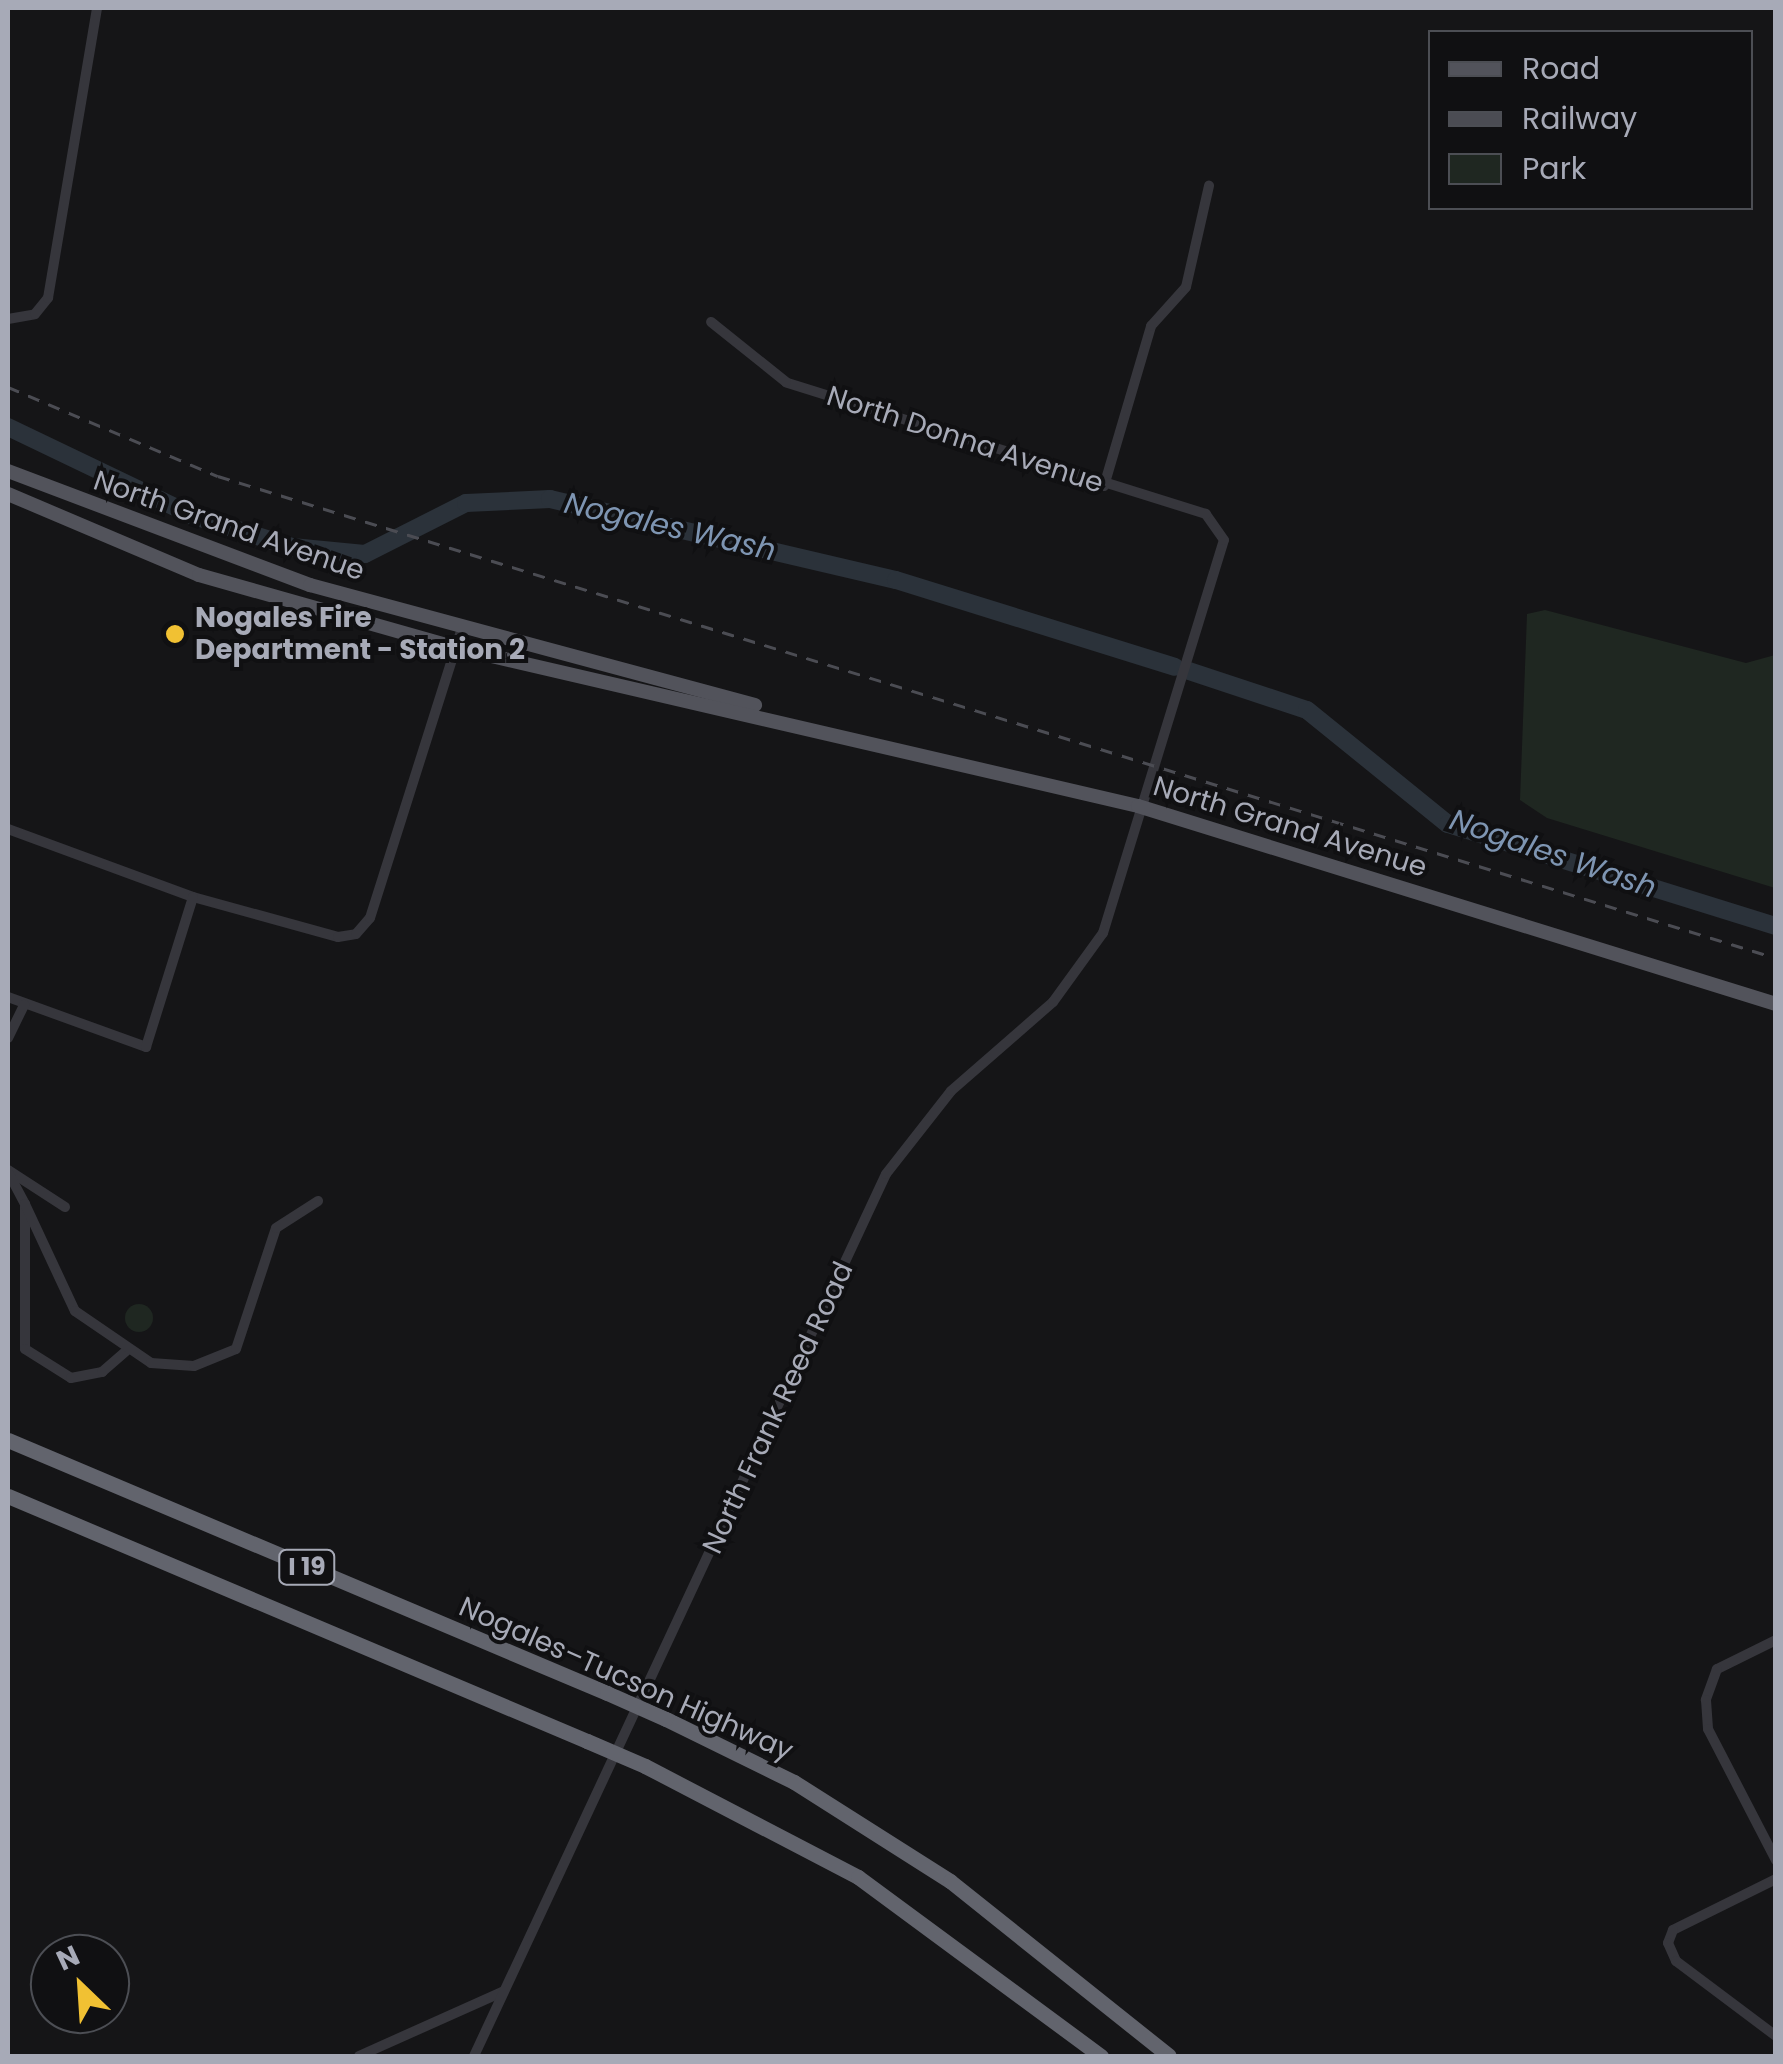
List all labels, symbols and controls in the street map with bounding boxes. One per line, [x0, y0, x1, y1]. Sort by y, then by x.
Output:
legend [1428, 30, 1753, 210]
text: Road [1522, 47, 1600, 90]
text: Railway [1522, 97, 1637, 140]
text: Park [1522, 147, 1586, 190]
street label: North Donna Avenue [823, 379, 1107, 501]
street label: North Grand Avenue [89, 464, 369, 588]
water label: Nogales Wash [561, 485, 779, 569]
place label: Nogales Fire Department - Station 2 [195, 601, 525, 667]
marker: Nogales Fire Department - Station 2 [164, 623, 186, 645]
street label: North Grand Avenue [1149, 769, 1431, 885]
water label: Nogales Wash [1445, 802, 1661, 906]
street label: North Frank Reed Road [696, 1257, 860, 1559]
road number: I 19 [277, 1547, 337, 1587]
street label: Nogales–Tucson Highway [454, 1590, 798, 1768]
north arrow [30, 1934, 130, 2034]
text: N [50, 1936, 86, 1980]

